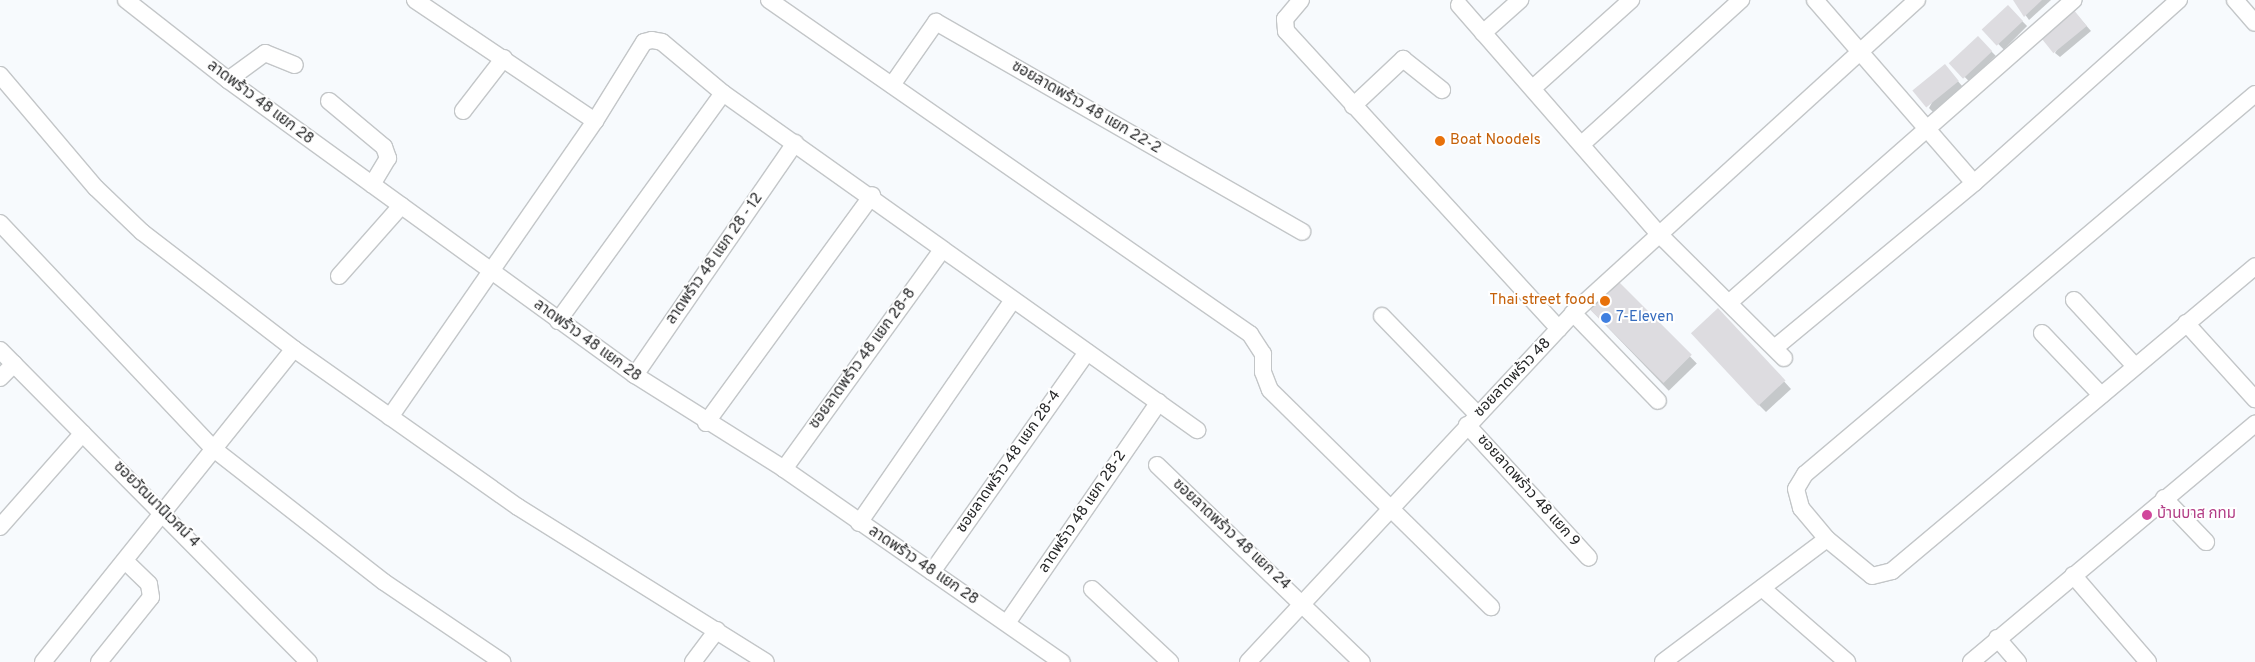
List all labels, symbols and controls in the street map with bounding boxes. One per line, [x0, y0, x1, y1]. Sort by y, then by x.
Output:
street label: ลาดพร้าว 48 แยก 28 [203, 57, 317, 149]
street label: ซอยลาดพร้าว 48 แยก 22-2 [1008, 58, 1164, 158]
place label: Boat Noodels [1450, 132, 1541, 150]
marker: Boat Noodels [1434, 135, 1446, 147]
street label: ลาดพร้าว 48 แยก 28 - 12 [663, 190, 767, 328]
street label: ซอยลาดพร้าว 48 แยก 28-8 [806, 285, 920, 433]
place label: Thai street food [1489, 292, 1595, 310]
marker: Thai street food [1599, 295, 1611, 307]
street label: ลาดพร้าว 48 แยก 28 [530, 296, 644, 386]
place label: 7-Eleven [1616, 309, 1674, 327]
marker: 7-Eleven [1600, 312, 1612, 324]
street label: ซอยลาดพร้าว 48 [1471, 335, 1555, 421]
street label: ซอยลาดพร้าว 48 แยก 28-4 [953, 387, 1065, 537]
street label: ซอยลาดพร้าว 48 แยก 9 [1473, 431, 1583, 551]
street label: ลาดพร้าว 48 แยก 28-2 [1035, 447, 1131, 577]
street label: ซอยวัฒนานิเวศน์ 4 [109, 458, 203, 552]
street label: ซอยลาดพร้าว 48 แยก 24 [1168, 476, 1294, 594]
place label: บ้านบาส กทม [2157, 506, 2236, 524]
marker: บ้านบาส กทม [2141, 509, 2153, 521]
street label: ลาดพร้าว 48 แยก 28 [865, 523, 981, 609]

